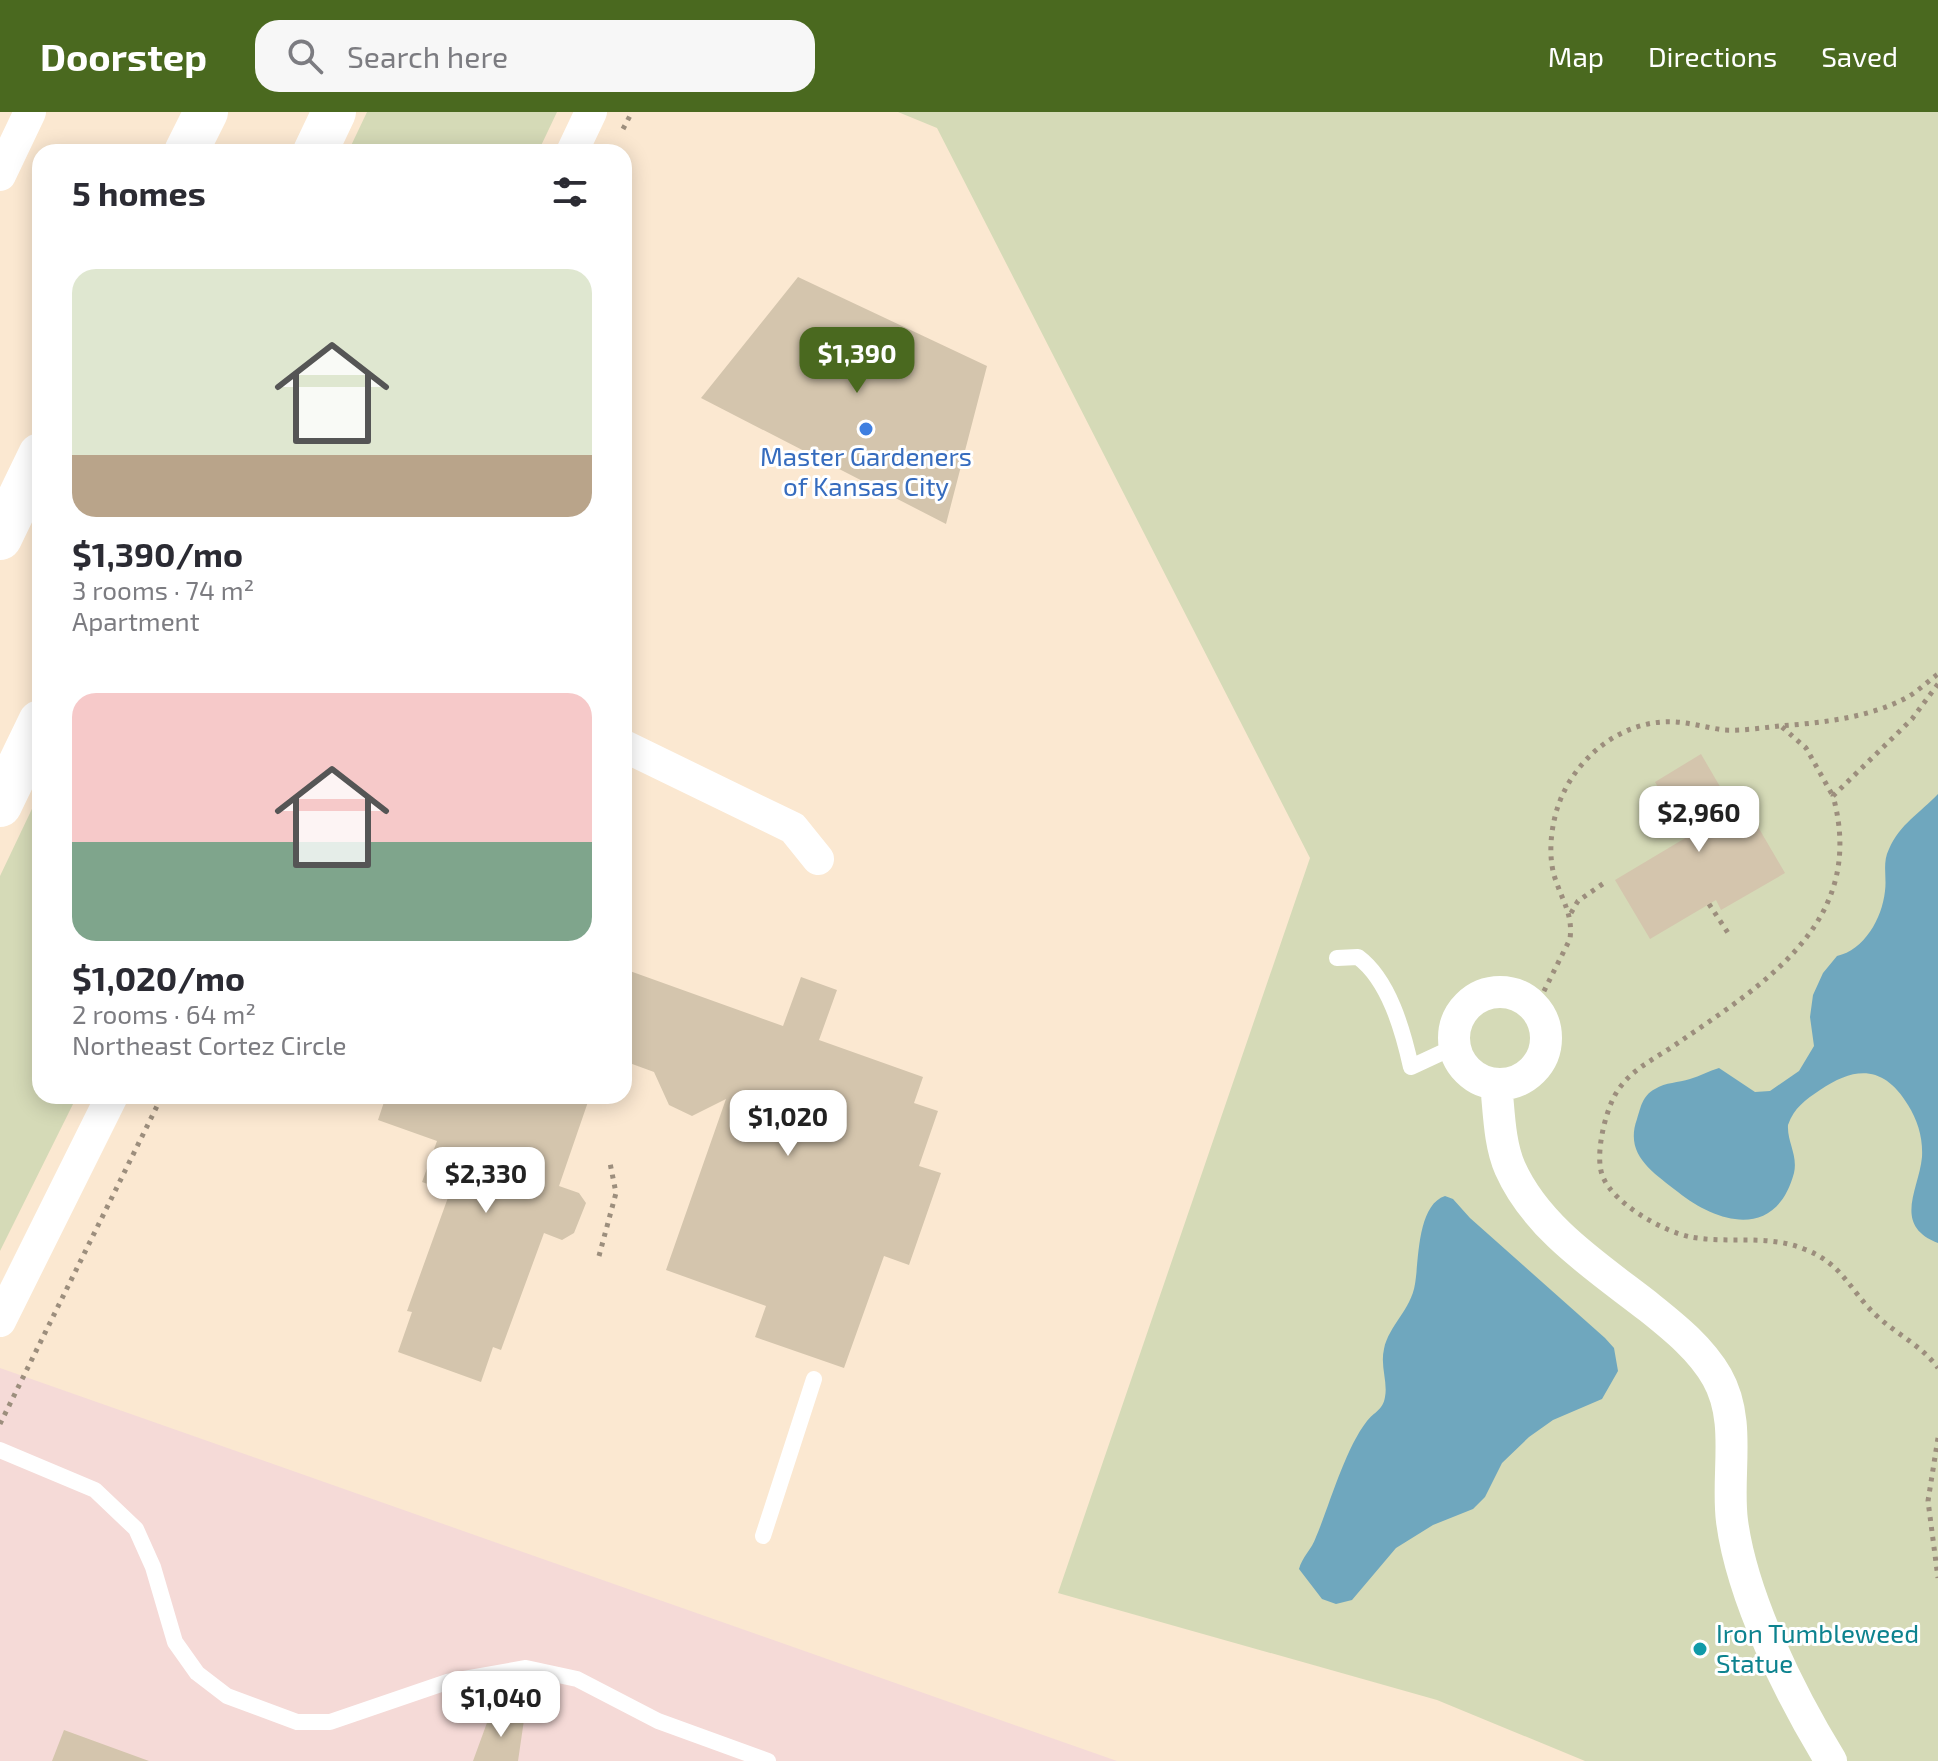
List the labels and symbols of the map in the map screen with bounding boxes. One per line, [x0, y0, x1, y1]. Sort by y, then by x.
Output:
pin: $1,390 [792, 327, 922, 395]
marker: Master Gardeners of Kansas City [857, 420, 875, 438]
place label: Master Gardeners of Kansas City [760, 440, 972, 501]
pin: $2,960 [1634, 786, 1764, 854]
pin: $1,020 [723, 1090, 853, 1158]
pin: $2,330 [421, 1147, 551, 1215]
place label: Iron Tumbleweed Statue [1716, 1617, 1919, 1678]
marker: Iron Tumbleweed Statue [1691, 1640, 1709, 1658]
pin: $1,040 [436, 1671, 566, 1739]

